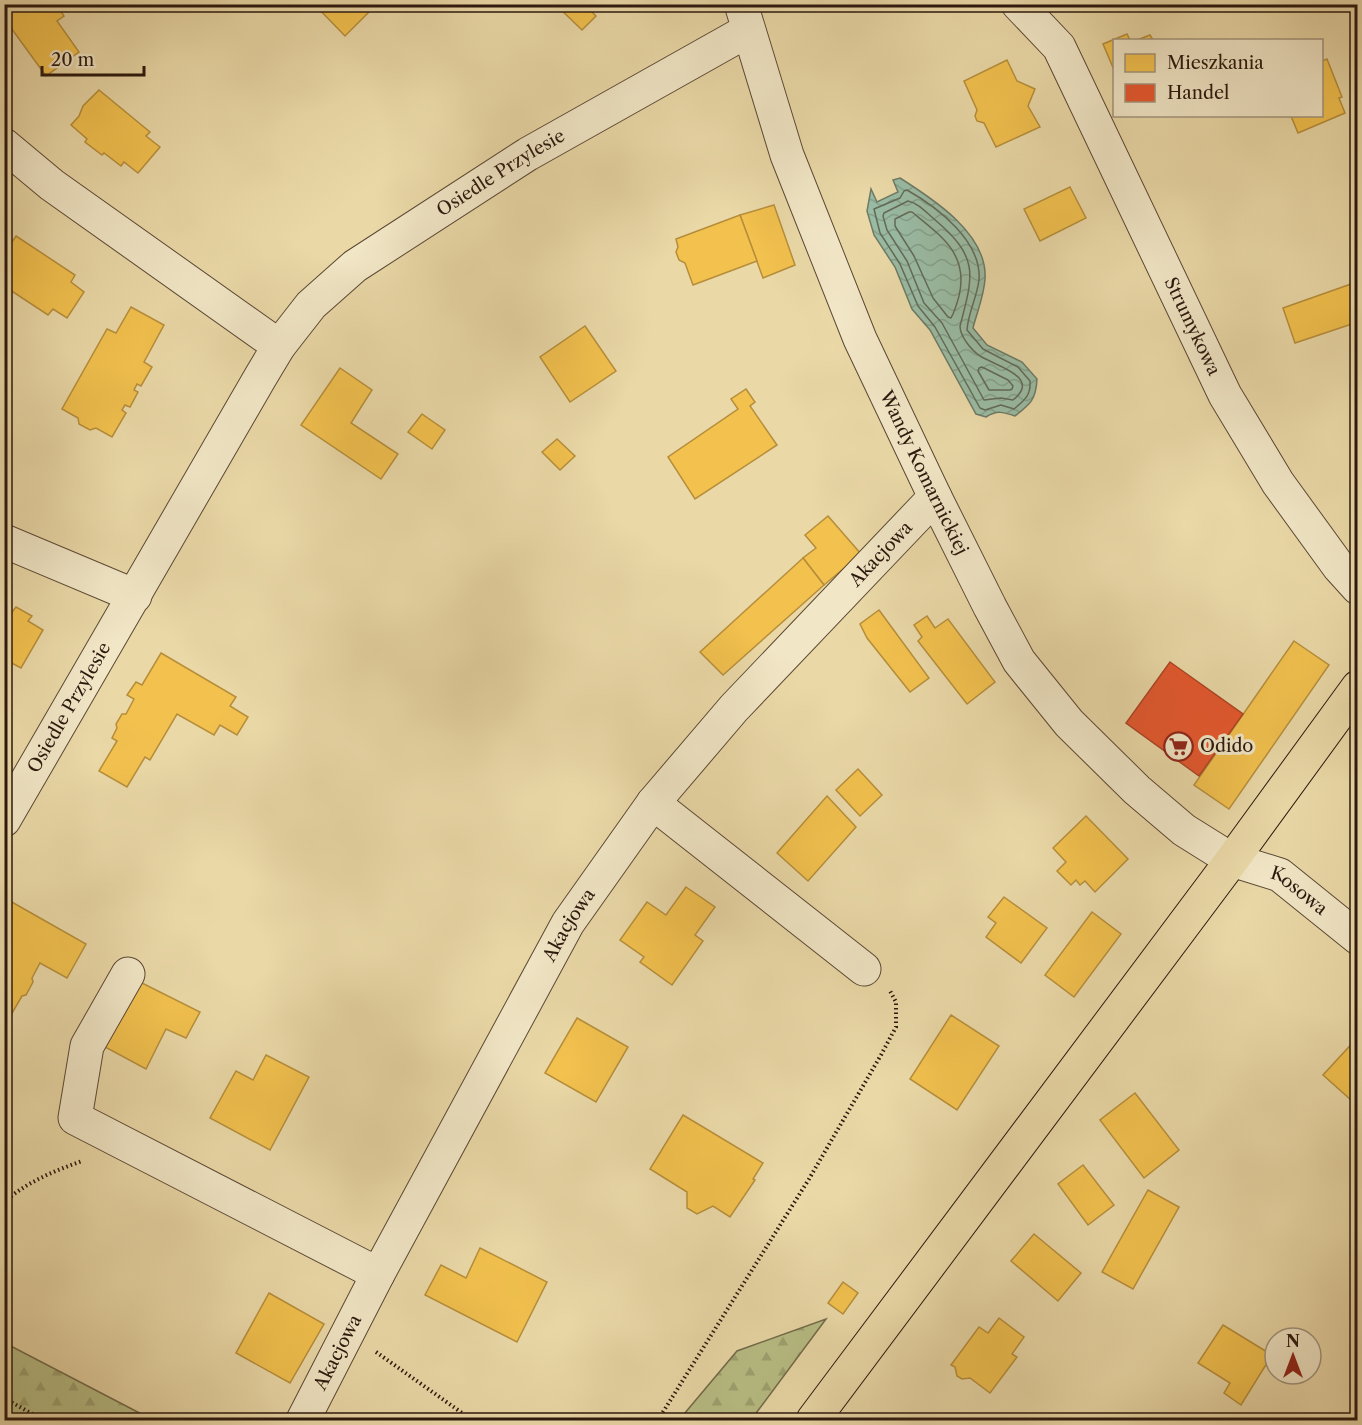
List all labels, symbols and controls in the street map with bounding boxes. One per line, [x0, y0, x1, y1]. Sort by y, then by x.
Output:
scale bar [42, 39, 144, 77]
legend [1113, 39, 1323, 117]
text: 20 m [51, 49, 95, 71]
text: Mieszkania [1167, 52, 1264, 74]
text: Handel [1167, 82, 1229, 104]
street label: Osiedle Przylesie [433, 124, 569, 221]
street label: Strumykowa [1159, 274, 1225, 380]
street label: Wandy Komarnickiej [875, 386, 973, 558]
street label: Akacjowa [844, 516, 917, 592]
street label: Osiedle Przylesie [23, 638, 116, 777]
supermarket icon: Odido [1163, 730, 1195, 762]
place label: Odido [1200, 735, 1253, 757]
street label: Kosowa [1268, 862, 1332, 920]
street label: Akacjowa [538, 884, 600, 966]
street label: Akacjowa [309, 1311, 366, 1395]
north arrow [1263, 1326, 1323, 1386]
text: N [1286, 1331, 1300, 1351]

